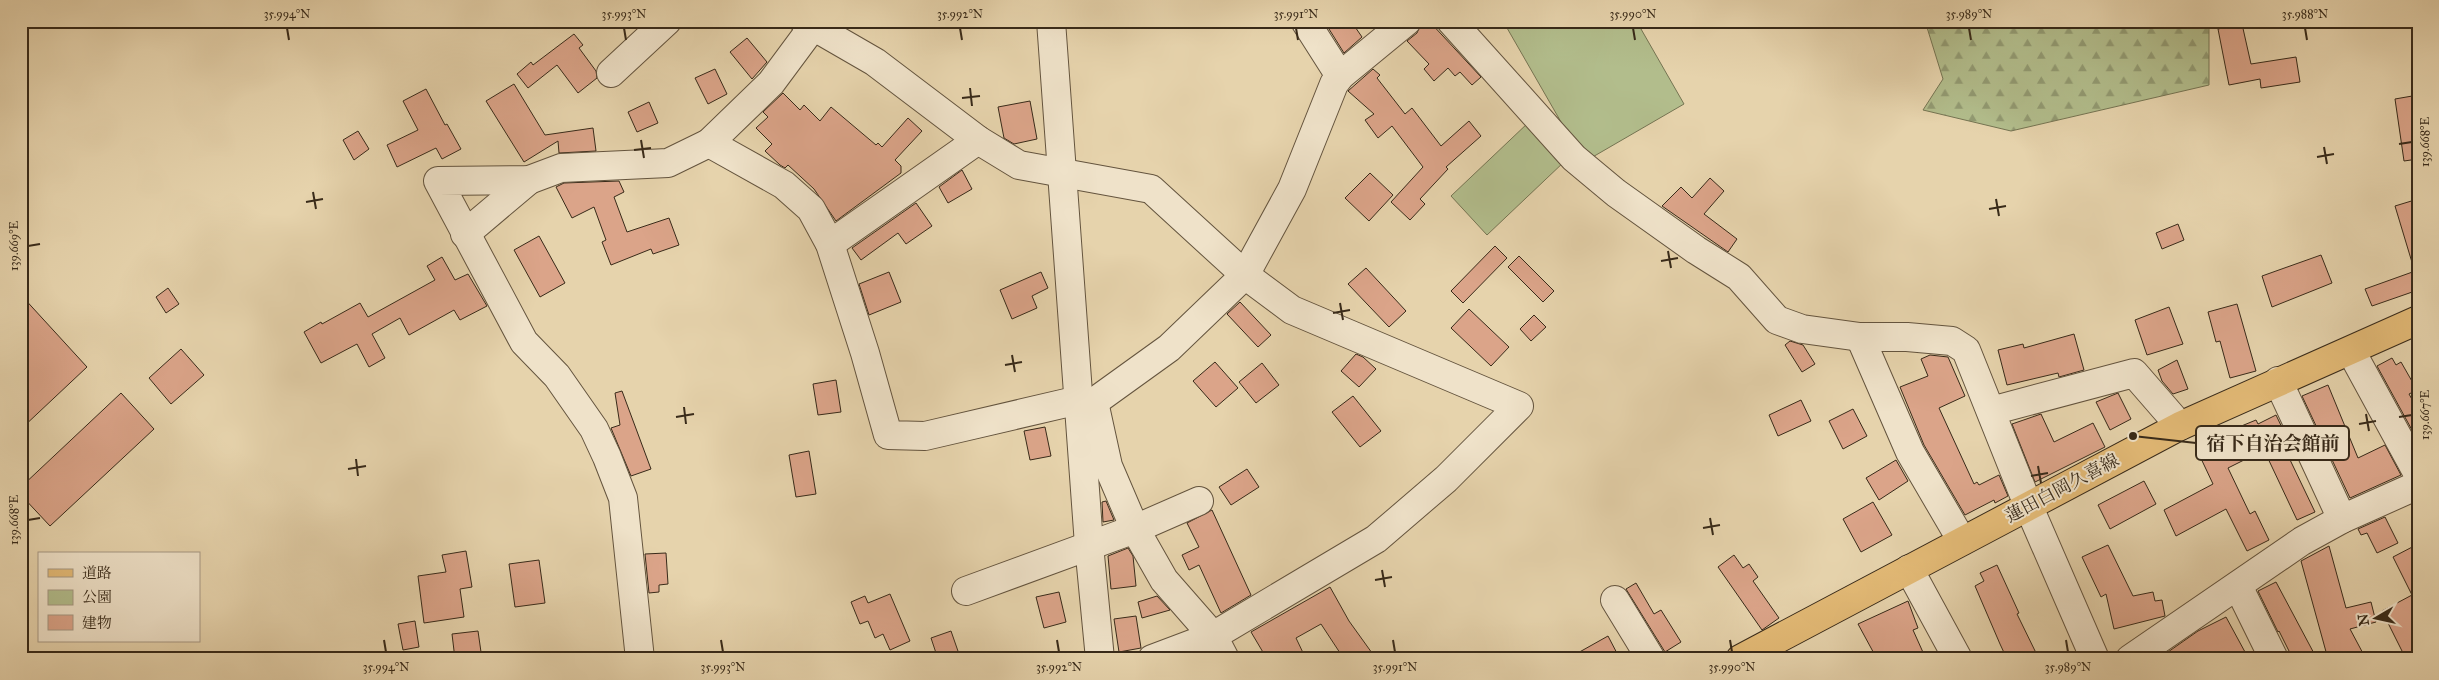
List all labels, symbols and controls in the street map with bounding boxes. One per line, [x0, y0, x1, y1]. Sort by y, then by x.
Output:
text: 35.994°N [264, 7, 310, 21]
text: 35.993°N [602, 7, 646, 21]
text: 35.992°N [937, 7, 983, 21]
text: 35.991°N [1274, 7, 1318, 21]
text: 35.990°N [1610, 7, 1656, 21]
text: 35.989°N [1946, 7, 1992, 21]
text: 35.988°N [2282, 7, 2328, 21]
text: 139.668°E [2418, 117, 2432, 167]
text: 139.669°E [7, 221, 21, 271]
text: 139.667°E [2418, 390, 2432, 440]
callout: 宿下自治会館前 [2196, 426, 2349, 460]
text: 宿下自治会館前 [2206, 432, 2340, 455]
street label: 蓮田白岡久喜線 [2001, 449, 2123, 527]
text: 139.668°E [7, 495, 21, 545]
legend [38, 552, 200, 642]
text: 道路 [82, 564, 112, 582]
text: 公園 [82, 588, 112, 606]
north arrow [2352, 592, 2402, 642]
text: N [2354, 613, 2373, 627]
text: 建物 [82, 614, 112, 632]
text: 35.994°N [363, 660, 409, 674]
text: 35.993°N [701, 660, 745, 674]
text: 35.992°N [1036, 660, 1082, 674]
text: 35.991°N [1373, 660, 1417, 674]
text: 35.990°N [1709, 660, 1755, 674]
text: 35.989°N [2045, 660, 2091, 674]

